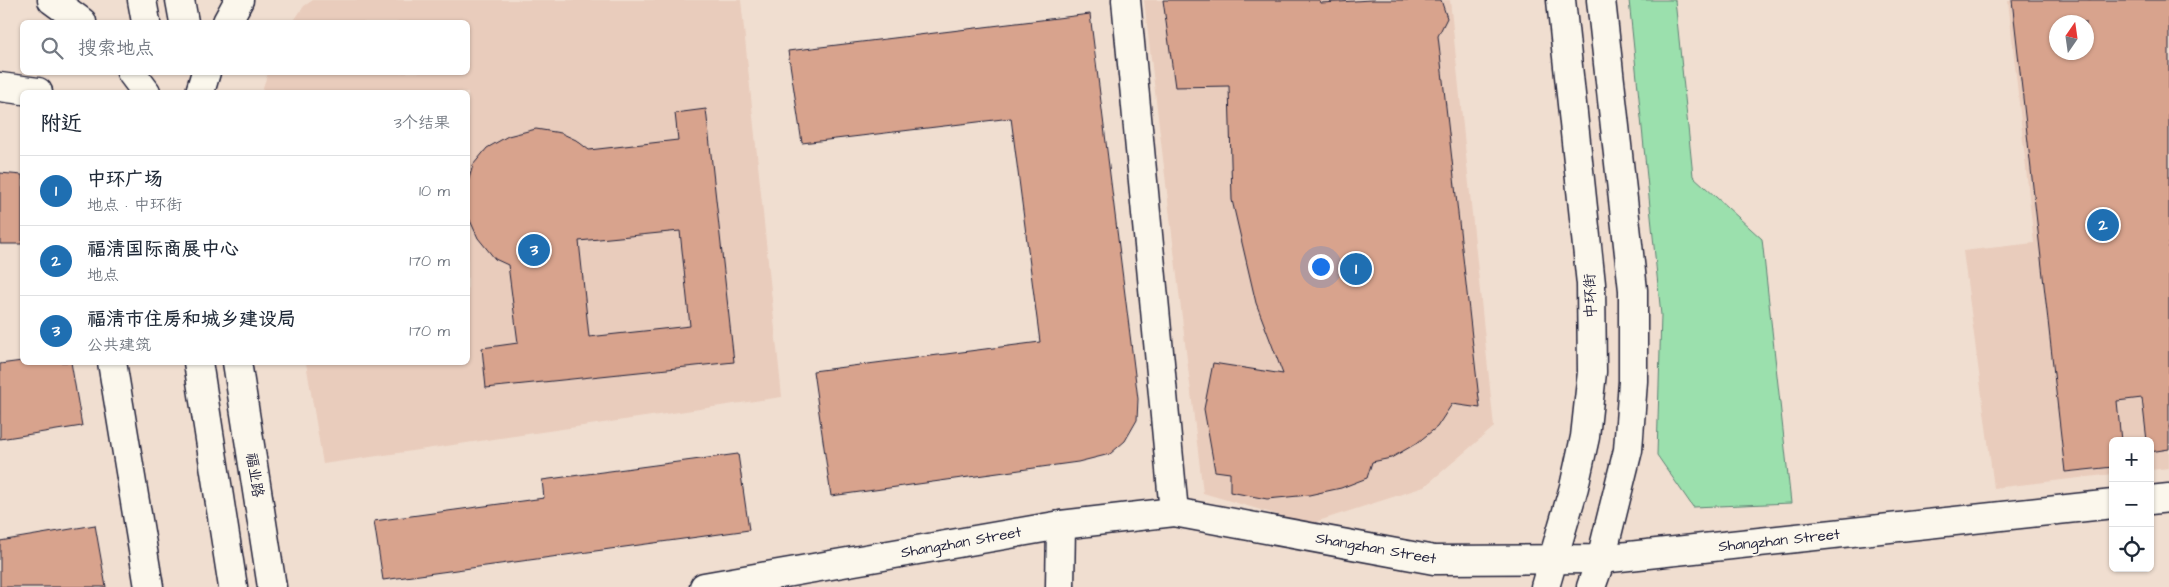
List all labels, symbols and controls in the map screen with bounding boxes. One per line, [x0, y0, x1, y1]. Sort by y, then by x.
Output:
north arrow [2049, 15, 2094, 60]
search box [20, 20, 470, 75]
icon: search [38, 34, 66, 62]
text: 搜索地点 [78, 35, 154, 62]
text: 附近 [40, 109, 82, 138]
text: 3个结果 [394, 112, 450, 134]
text: 中环广场 [87, 166, 163, 193]
text: 1 [55, 180, 57, 202]
text: 10 m [419, 180, 450, 202]
text: 地点 · 中环街 [87, 194, 182, 216]
pin: 2 [2087, 206, 2119, 244]
pin: 3 [518, 231, 550, 269]
text: 福清国际商展中心 [87, 236, 239, 263]
text: 2 [51, 250, 61, 272]
text: 170 m [409, 250, 450, 272]
pin: 1 [1340, 250, 1372, 288]
your location [1308, 254, 1334, 280]
text: 地点 [87, 264, 119, 286]
street label: 中环街 [1579, 273, 1602, 319]
text: 福清市住房和城乡建设局 [87, 306, 296, 333]
text: 3 [52, 320, 60, 342]
text: 170 m [409, 320, 450, 342]
text: 公共建筑 [87, 334, 151, 356]
map controls [2109, 437, 2154, 572]
button: + [2109, 437, 2154, 482]
street label: 福业路 [241, 451, 268, 499]
button: − [2109, 482, 2154, 527]
street label: Shangzhan Street [899, 522, 1023, 564]
street label: Shangzhan Street [1717, 524, 1841, 558]
button: locate [2109, 527, 2154, 572]
street label: Shangzhan Street [1314, 528, 1438, 570]

